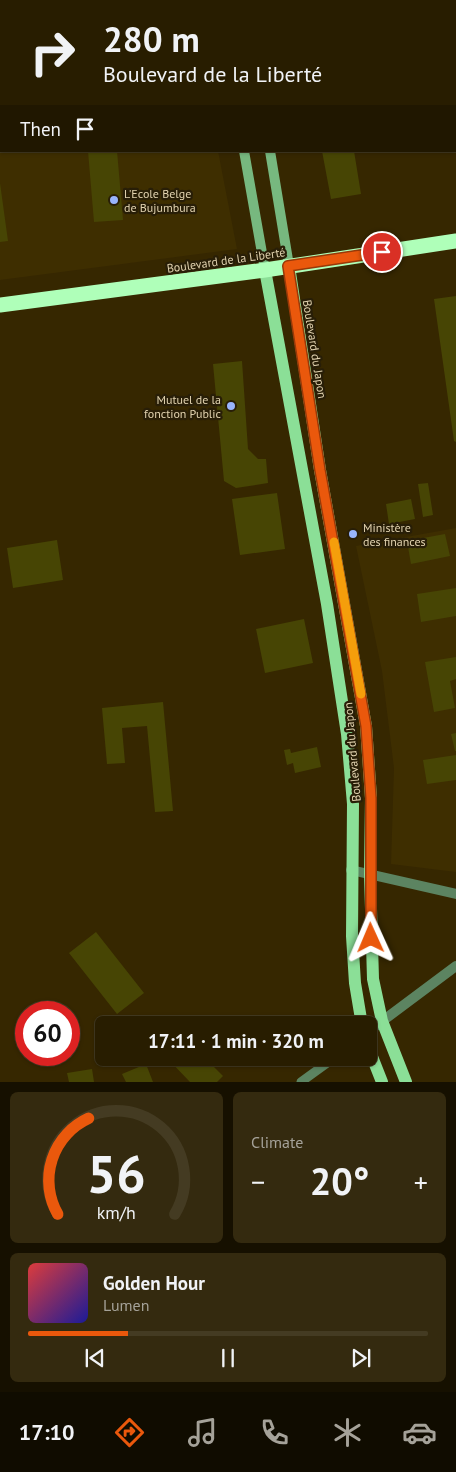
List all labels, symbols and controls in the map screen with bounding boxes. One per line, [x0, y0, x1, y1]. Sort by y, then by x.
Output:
text: 280 m [103, 16, 200, 62]
icon: right [20, 20, 85, 85]
text: Boulevard de la Liberté [103, 60, 322, 88]
icon: arrive [71, 115, 99, 143]
text: Then [20, 117, 61, 141]
place label: L'Ecole Belge de Bujumbura [124, 186, 196, 215]
marker: L'Ecole Belge de Bujumbura [108, 194, 120, 206]
pin [361, 231, 403, 273]
icon: arrive [368, 238, 396, 266]
street label: Boulevard de la Liberté [166, 244, 286, 276]
street label: Boulevard du Japon [300, 299, 330, 399]
place label: Mutuel de la fonction Public [144, 392, 222, 421]
marker: Mutuel de la fonction Public [225, 400, 237, 412]
place label: Ministère des finances [363, 520, 426, 549]
marker: Ministère des finances [347, 528, 359, 540]
street label: Boulevard du Japon [340, 702, 364, 802]
position arrow [344, 911, 396, 963]
speed limit sign: 60 [15, 1001, 80, 1066]
text: 17:11 · 1 min · 320 m [148, 1029, 324, 1053]
text: Climate [251, 1132, 303, 1152]
text: 56 [87, 1140, 146, 1207]
text: 20° [310, 1156, 369, 1205]
text: − [251, 1163, 265, 1200]
text: + [414, 1163, 428, 1200]
text: km/h [97, 1201, 136, 1224]
text: Golden Hour [103, 1271, 205, 1295]
text: Lumen [103, 1295, 149, 1315]
icon: previous [81, 1344, 109, 1372]
icon: pause [214, 1344, 242, 1372]
icon: next [347, 1344, 375, 1372]
icon: directions [112, 1415, 147, 1450]
icon: music [185, 1415, 220, 1450]
icon: phone [257, 1415, 292, 1450]
icon: climate [330, 1415, 365, 1450]
icon: car [402, 1415, 437, 1450]
text: 17:10 [19, 1418, 75, 1446]

